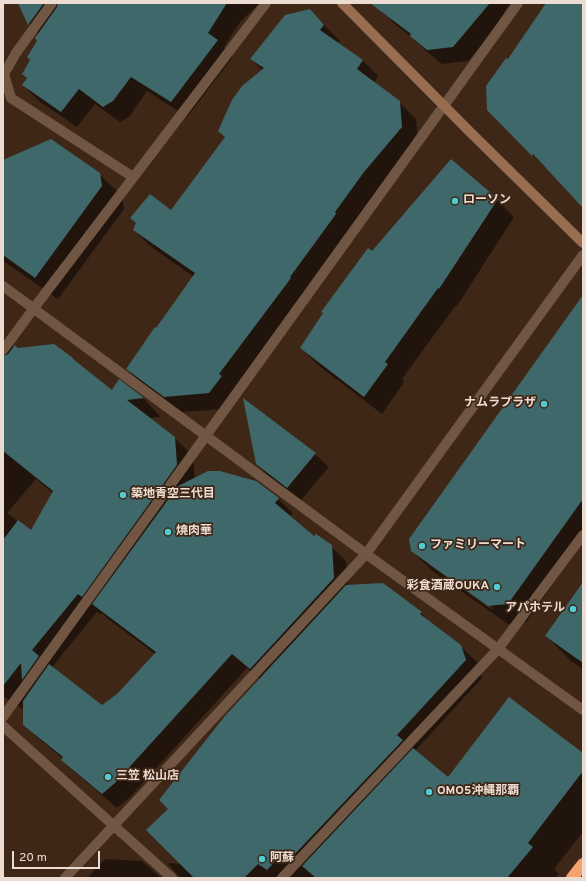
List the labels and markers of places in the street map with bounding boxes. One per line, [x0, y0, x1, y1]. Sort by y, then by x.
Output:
place label: ローソン [463, 194, 511, 208]
marker: ローソン [450, 196, 460, 206]
place label: ナムラプラザ [464, 397, 536, 411]
marker: ナムラプラザ [539, 399, 549, 409]
place label: 築地青空三代目 [131, 488, 215, 502]
marker: 築地青空三代目 [118, 490, 128, 500]
place label: 燒肉華 [176, 525, 212, 539]
marker: 燒肉華 [163, 527, 173, 537]
place label: ファミリーマート [430, 539, 526, 553]
marker: ファミリーマート [417, 541, 427, 551]
place label: 彩食酒蔵OUKA [407, 580, 489, 594]
marker: 彩食酒蔵OUKA [492, 582, 502, 592]
place label: アパホテル [505, 602, 565, 616]
marker: アパホテル [568, 604, 578, 614]
place label: 三笠 松山店 [116, 770, 179, 784]
marker: 三笠 松山店 [103, 772, 113, 782]
place label: OMO5沖縄那覇 [437, 785, 519, 799]
marker: OMO5沖縄那覇 [424, 787, 434, 797]
place label: 阿蘇 [270, 852, 294, 866]
marker: 阿蘇 [257, 854, 267, 864]

